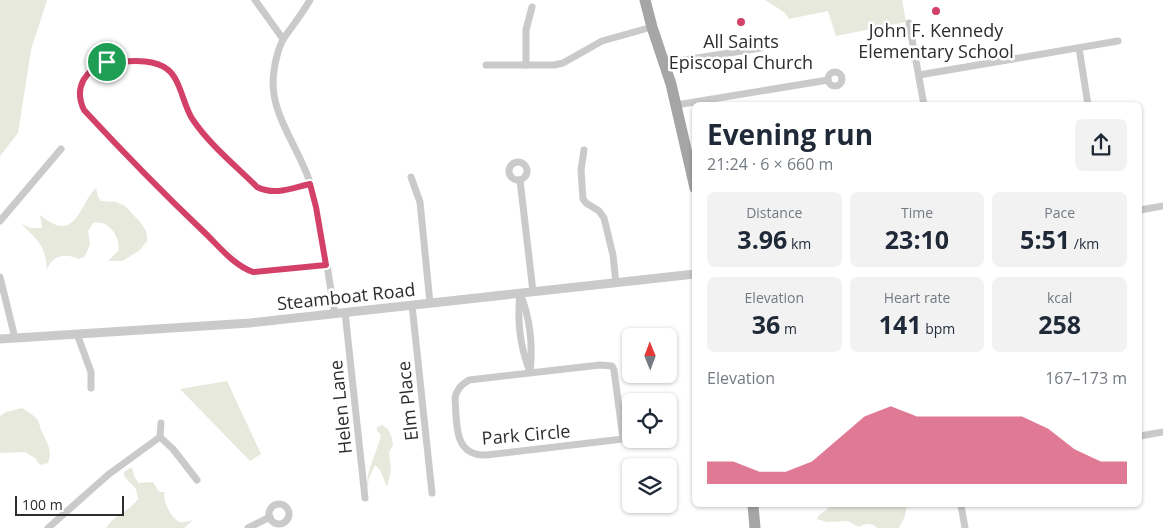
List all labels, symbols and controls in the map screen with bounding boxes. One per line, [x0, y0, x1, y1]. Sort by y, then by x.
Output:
marker: John F. Kennedy Elementary School [930, 5, 942, 17]
marker: All Saints Episcopal Church [735, 16, 747, 28]
place label: John F. Kennedy Elementary School [858, 18, 1014, 63]
place label: All Saints Episcopal Church [669, 29, 813, 74]
pin [86, 41, 128, 83]
icon: arrive [93, 48, 121, 76]
text: Evening run [707, 115, 873, 153]
button: share [1075, 119, 1127, 171]
text: 21:24 · 6 × 660 m [707, 153, 833, 175]
text: Distance [746, 203, 802, 222]
text: Time [901, 203, 933, 222]
text: Pace [1044, 203, 1075, 222]
text: 3.96 [737, 222, 787, 256]
text: 23:10 [885, 222, 949, 256]
text: 5:51 [1020, 222, 1070, 256]
text: km [787, 234, 811, 253]
text: /km [1070, 234, 1099, 253]
street label: Steamboat Road [276, 277, 416, 315]
text: Elevation [745, 288, 804, 307]
text: Heart rate [884, 288, 950, 307]
text: kcal [1047, 288, 1072, 307]
text: 36 [752, 307, 780, 341]
text: 141 [879, 307, 922, 341]
text: 258 [1038, 307, 1081, 341]
text: m [780, 319, 797, 338]
text: bpm [922, 319, 955, 338]
north arrow [622, 328, 678, 382]
map controls [622, 328, 677, 513]
street label: Helen Lane [323, 359, 357, 455]
street label: Elm Place [391, 360, 423, 442]
text: Elevation [707, 367, 775, 389]
text: 167–173 m [1045, 367, 1127, 389]
button: locate [622, 393, 677, 448]
street label: Park Circle [481, 418, 571, 450]
button: layers [622, 458, 677, 513]
scale bar [15, 493, 124, 516]
text: 100 m [22, 495, 63, 514]

